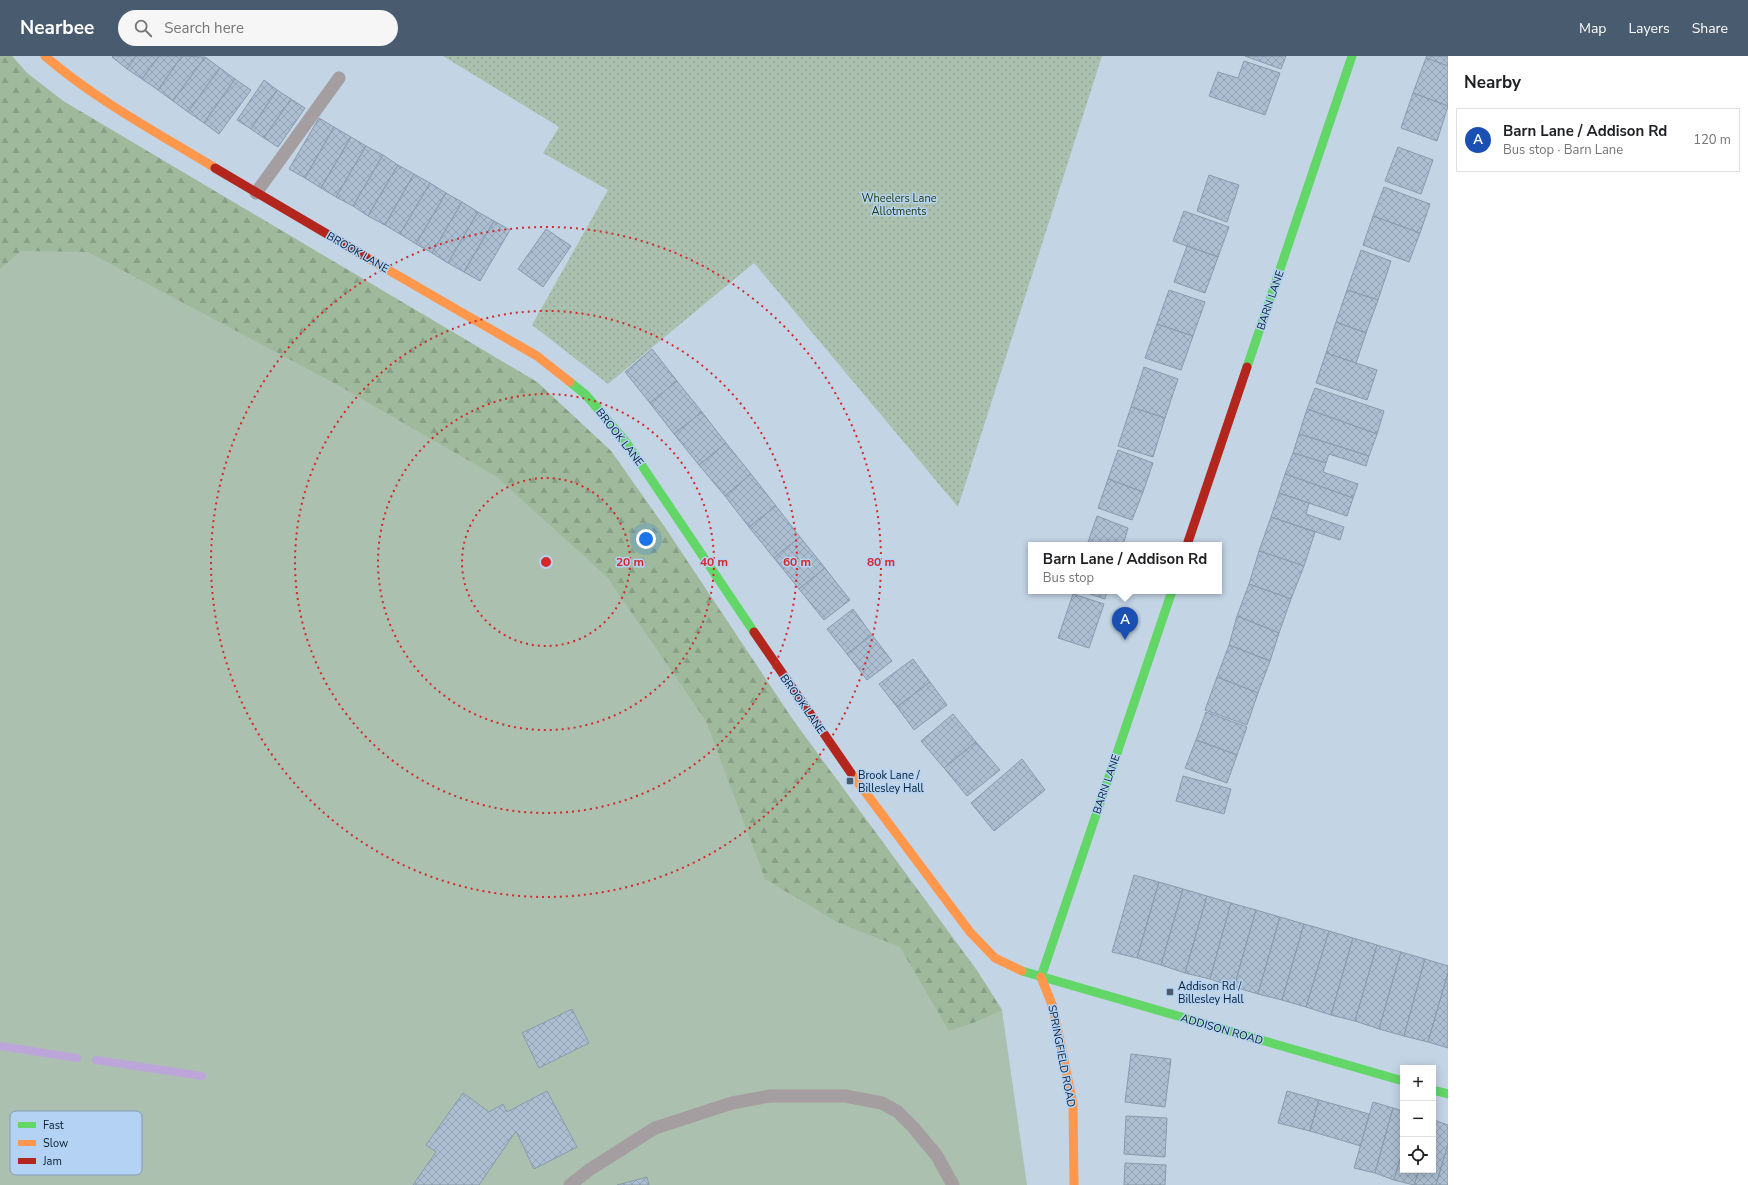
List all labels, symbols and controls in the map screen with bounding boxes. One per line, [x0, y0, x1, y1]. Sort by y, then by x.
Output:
search box [118, 10, 398, 46]
text: Nearbee [20, 15, 94, 41]
icon: search [132, 17, 154, 39]
text: Search here [164, 18, 244, 38]
text: Map [1579, 19, 1606, 38]
text: Layers [1628, 19, 1670, 38]
text: Share [1692, 19, 1728, 38]
text: Nearby [1464, 71, 1521, 94]
text: Barn Lane / Addison Rd [1503, 121, 1667, 141]
text: A [1473, 131, 1483, 149]
text: 120 m [1693, 131, 1731, 149]
text: Bus stop · Barn Lane [1503, 141, 1623, 159]
park label: Wheelers Lane Allotments [861, 191, 937, 219]
street label: BROOK LANE [324, 229, 392, 276]
street label: BARN LANE [1253, 268, 1288, 332]
street label: BROOK LANE [592, 405, 647, 469]
your location [636, 529, 656, 549]
popup [1028, 542, 1222, 594]
text: Barn Lane / Addison Rd [1043, 549, 1207, 569]
text: 20 m [616, 554, 644, 570]
text: 40 m [700, 554, 728, 570]
text: 60 m [783, 554, 811, 570]
text: 80 m [867, 554, 895, 570]
centre of rings [539, 555, 553, 569]
text: Bus stop [1043, 569, 1094, 587]
pin: A [1112, 607, 1138, 640]
street label: BROOK LANE [776, 671, 829, 737]
street label: BARN LANE [1089, 752, 1124, 816]
place label: Brook Lane / Billesley Hall [858, 768, 925, 796]
marker: Brook Lane / Billesley Hall [845, 776, 855, 786]
place label: Addison Rd / Billesley Hall [1178, 979, 1245, 1007]
marker: Addison Rd / Billesley Hall [1165, 987, 1175, 997]
street label: SPRINGFIELD ROAD [1044, 1004, 1079, 1109]
street label: ADDISON ROAD [1179, 1011, 1265, 1048]
map controls [1400, 1065, 1436, 1173]
button: + [1400, 1065, 1436, 1101]
button: − [1400, 1101, 1436, 1137]
legend [10, 1111, 142, 1175]
text: Fast [43, 1118, 64, 1133]
text: Slow [43, 1136, 68, 1151]
button: locate [1400, 1137, 1436, 1173]
text: Jam [42, 1154, 62, 1169]

